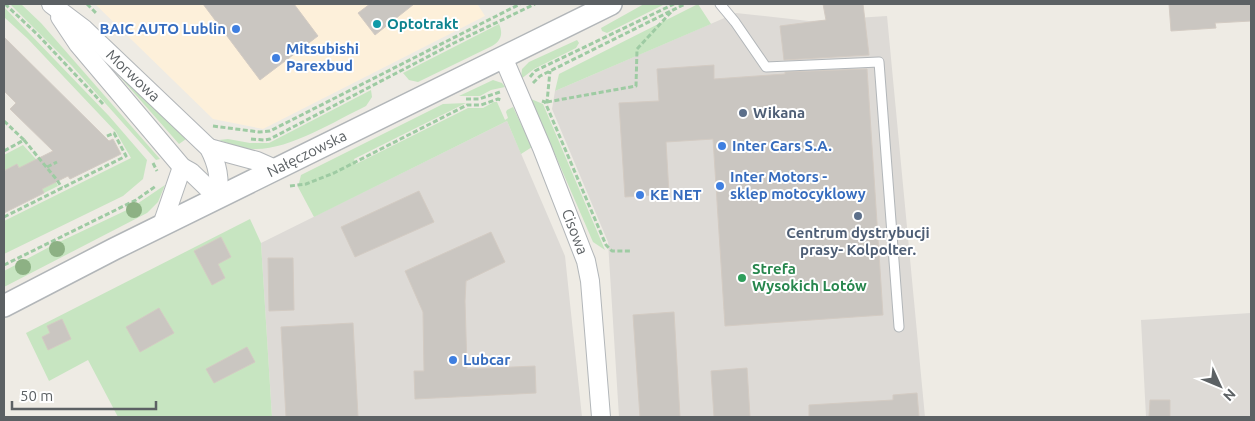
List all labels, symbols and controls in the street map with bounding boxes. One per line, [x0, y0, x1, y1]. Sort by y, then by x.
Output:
place label: Optotrakt [387, 15, 459, 32]
marker: Optotrakt [371, 18, 383, 30]
place label: BAIC AUTO Lublin [100, 20, 226, 37]
marker: BAIC AUTO Lublin [230, 23, 242, 35]
place label: Mitsubishi Parexbud [286, 40, 359, 74]
street label: Morwowa [103, 46, 164, 105]
marker: Mitsubishi Parexbud [270, 52, 282, 64]
place label: Wikana [753, 104, 805, 121]
marker: Wikana [737, 107, 749, 119]
street label: Nałęczowska [264, 127, 349, 180]
place label: Inter Cars S.A. [732, 137, 832, 154]
marker: Inter Cars S.A. [716, 140, 728, 152]
place label: Inter Motors - sklep motocyklowy [730, 168, 866, 202]
marker: Inter Motors - sklep motocyklowy [714, 180, 726, 192]
place label: KE NET [650, 186, 702, 203]
marker: KE NET [634, 189, 646, 201]
street label: Cisowa [559, 206, 592, 257]
marker: Centrum dystrybucji prasy- Kolpolter. [852, 210, 864, 222]
place label: Centrum dystrybucji prasy- Kolpolter. [786, 224, 930, 258]
place label: Strefa Wysokich Lotów [752, 260, 867, 294]
marker: Strefa Wysokich Lotów [736, 272, 748, 284]
place label: Lubcar [463, 351, 511, 368]
marker: Lubcar [447, 354, 459, 366]
north arrow [1195, 361, 1245, 411]
scale bar [12, 378, 156, 410]
text: N [1220, 386, 1239, 404]
text: 50 m [20, 387, 53, 404]

